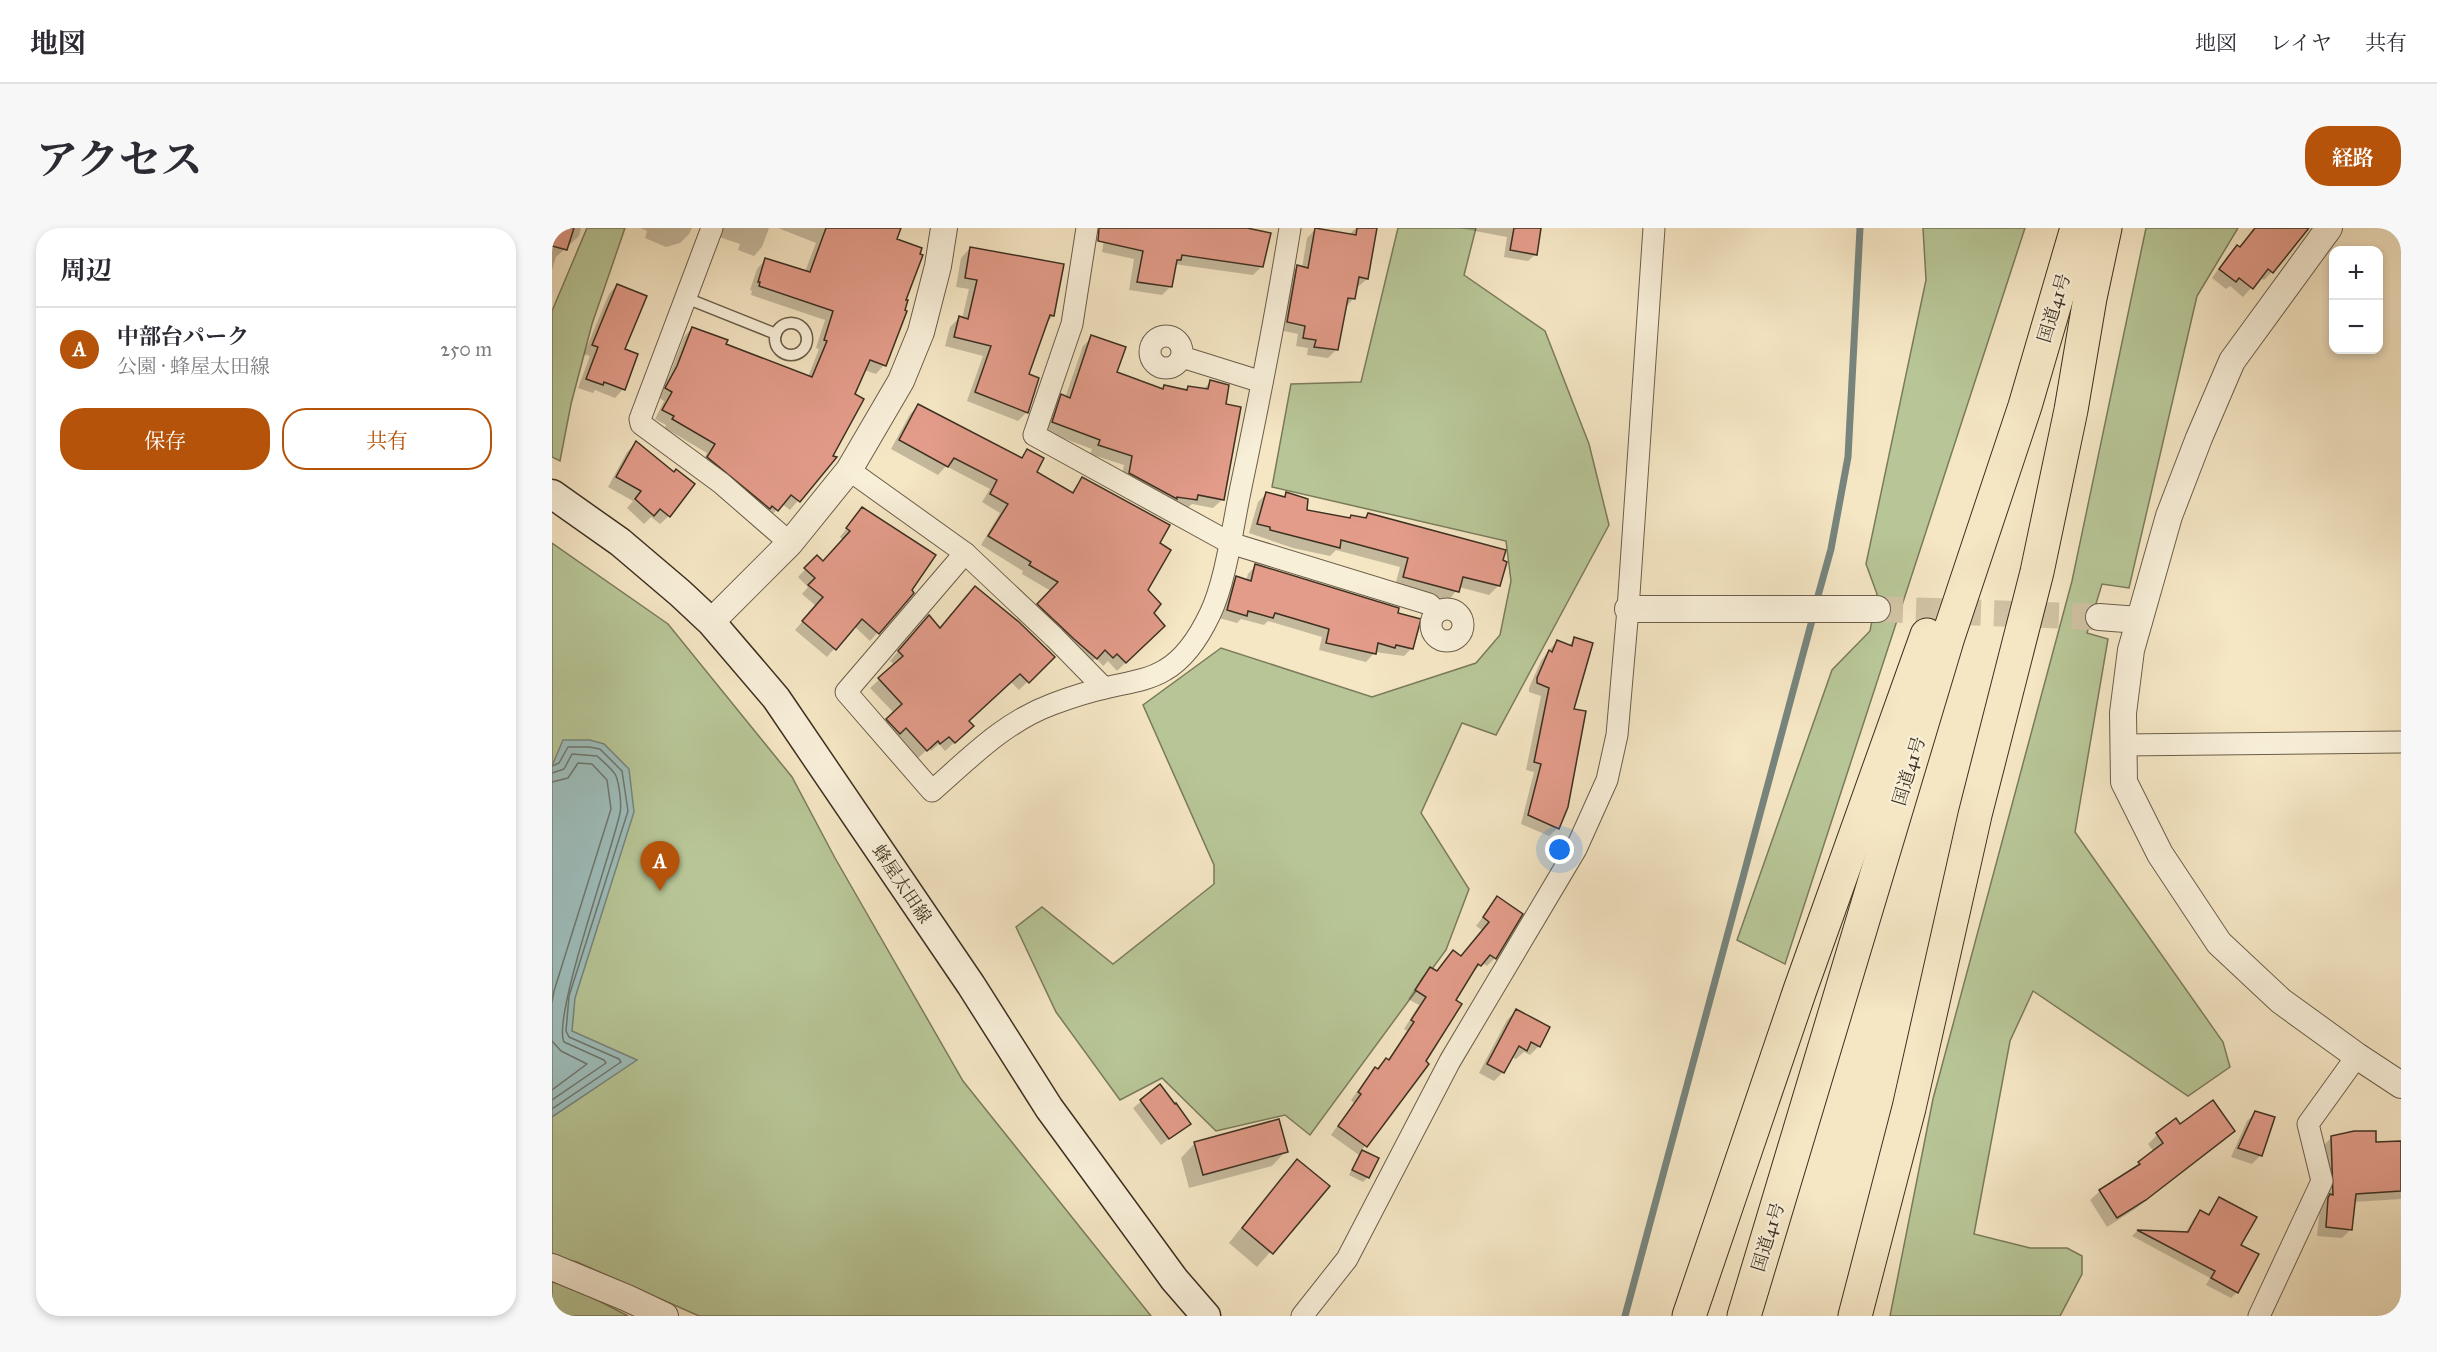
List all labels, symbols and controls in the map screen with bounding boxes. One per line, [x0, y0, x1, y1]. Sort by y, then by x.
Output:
text: 地図 [30, 26, 86, 61]
text: 地図 [2195, 30, 2237, 56]
text: レイヤ [2270, 30, 2332, 56]
text: 共有 [2365, 30, 2407, 56]
button: 経路 [2305, 126, 2401, 186]
text: アクセス [36, 134, 203, 186]
map controls [2329, 246, 2383, 354]
button: + [2329, 246, 2383, 300]
text: 周辺 [60, 254, 112, 286]
street label: 国道41号 [2033, 271, 2075, 345]
button: − [2329, 300, 2383, 354]
text: 中部台パーク [117, 323, 249, 350]
text: A [73, 337, 86, 361]
text: 250 m [440, 337, 492, 361]
text: 公園 · 蜂屋太田線 [117, 354, 270, 378]
button: 保存 [60, 408, 270, 470]
button: 共有 [282, 408, 492, 470]
street label: 国道41号 [1888, 734, 1930, 808]
your location [1545, 835, 1574, 864]
street label: 蜂屋太田線 [868, 841, 936, 927]
pin: A [640, 842, 680, 891]
street label: 国道41号 [1747, 1200, 1789, 1274]

